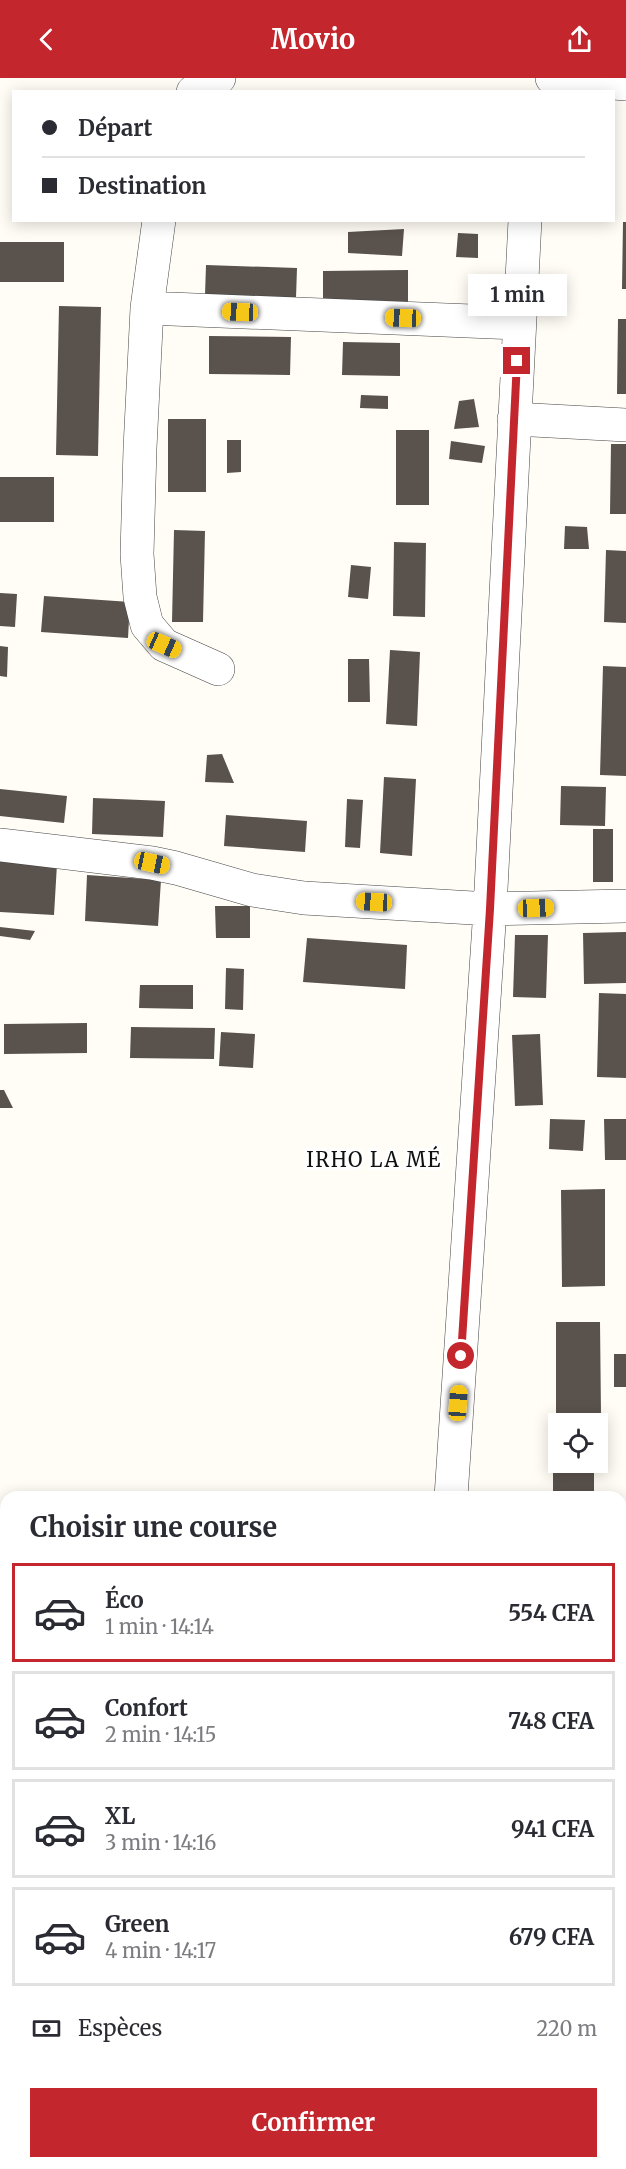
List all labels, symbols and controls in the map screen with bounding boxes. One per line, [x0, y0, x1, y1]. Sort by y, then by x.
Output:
text: Movio [271, 22, 355, 56]
icon: back [30, 23, 63, 56]
icon: share [563, 23, 596, 56]
text: Départ [78, 114, 152, 142]
text: Destination [78, 172, 206, 200]
callout: 1 min [468, 274, 566, 316]
text: 1 min [490, 282, 545, 307]
car [222, 302, 258, 322]
car [385, 308, 421, 328]
route end [503, 347, 530, 374]
car [144, 629, 184, 661]
car [133, 850, 171, 876]
car [356, 892, 392, 912]
car [518, 898, 554, 918]
district label: IRHO LA MÉ [306, 1145, 442, 1172]
route start [447, 1342, 474, 1369]
car [448, 1384, 468, 1422]
map controls [548, 1413, 608, 1473]
button: locate [548, 1413, 608, 1473]
text: Choisir une course [30, 1510, 277, 1544]
icon: car [33, 1586, 87, 1640]
text: Éco [105, 1586, 144, 1614]
text: 554 CFA [508, 1599, 594, 1627]
text: 1 min · 14:14 [105, 1614, 214, 1639]
icon: car [33, 1694, 87, 1748]
text: Confort [105, 1694, 188, 1722]
text: 748 CFA [508, 1707, 594, 1735]
text: 2 min · 14:15 [105, 1722, 216, 1747]
icon: car [33, 1802, 87, 1856]
text: XL [105, 1802, 135, 1830]
text: 941 CFA [511, 1815, 594, 1843]
text: 3 min · 14:16 [105, 1830, 216, 1855]
icon: car [33, 1910, 87, 1964]
text: Green [105, 1910, 169, 1938]
text: 679 CFA [509, 1923, 594, 1951]
text: 4 min · 14:17 [105, 1938, 216, 1963]
icon: cash [30, 2012, 63, 2045]
text: Espèces [78, 2014, 162, 2042]
text: 220 m [537, 2016, 597, 2041]
button: Confirmer [30, 2088, 597, 2157]

